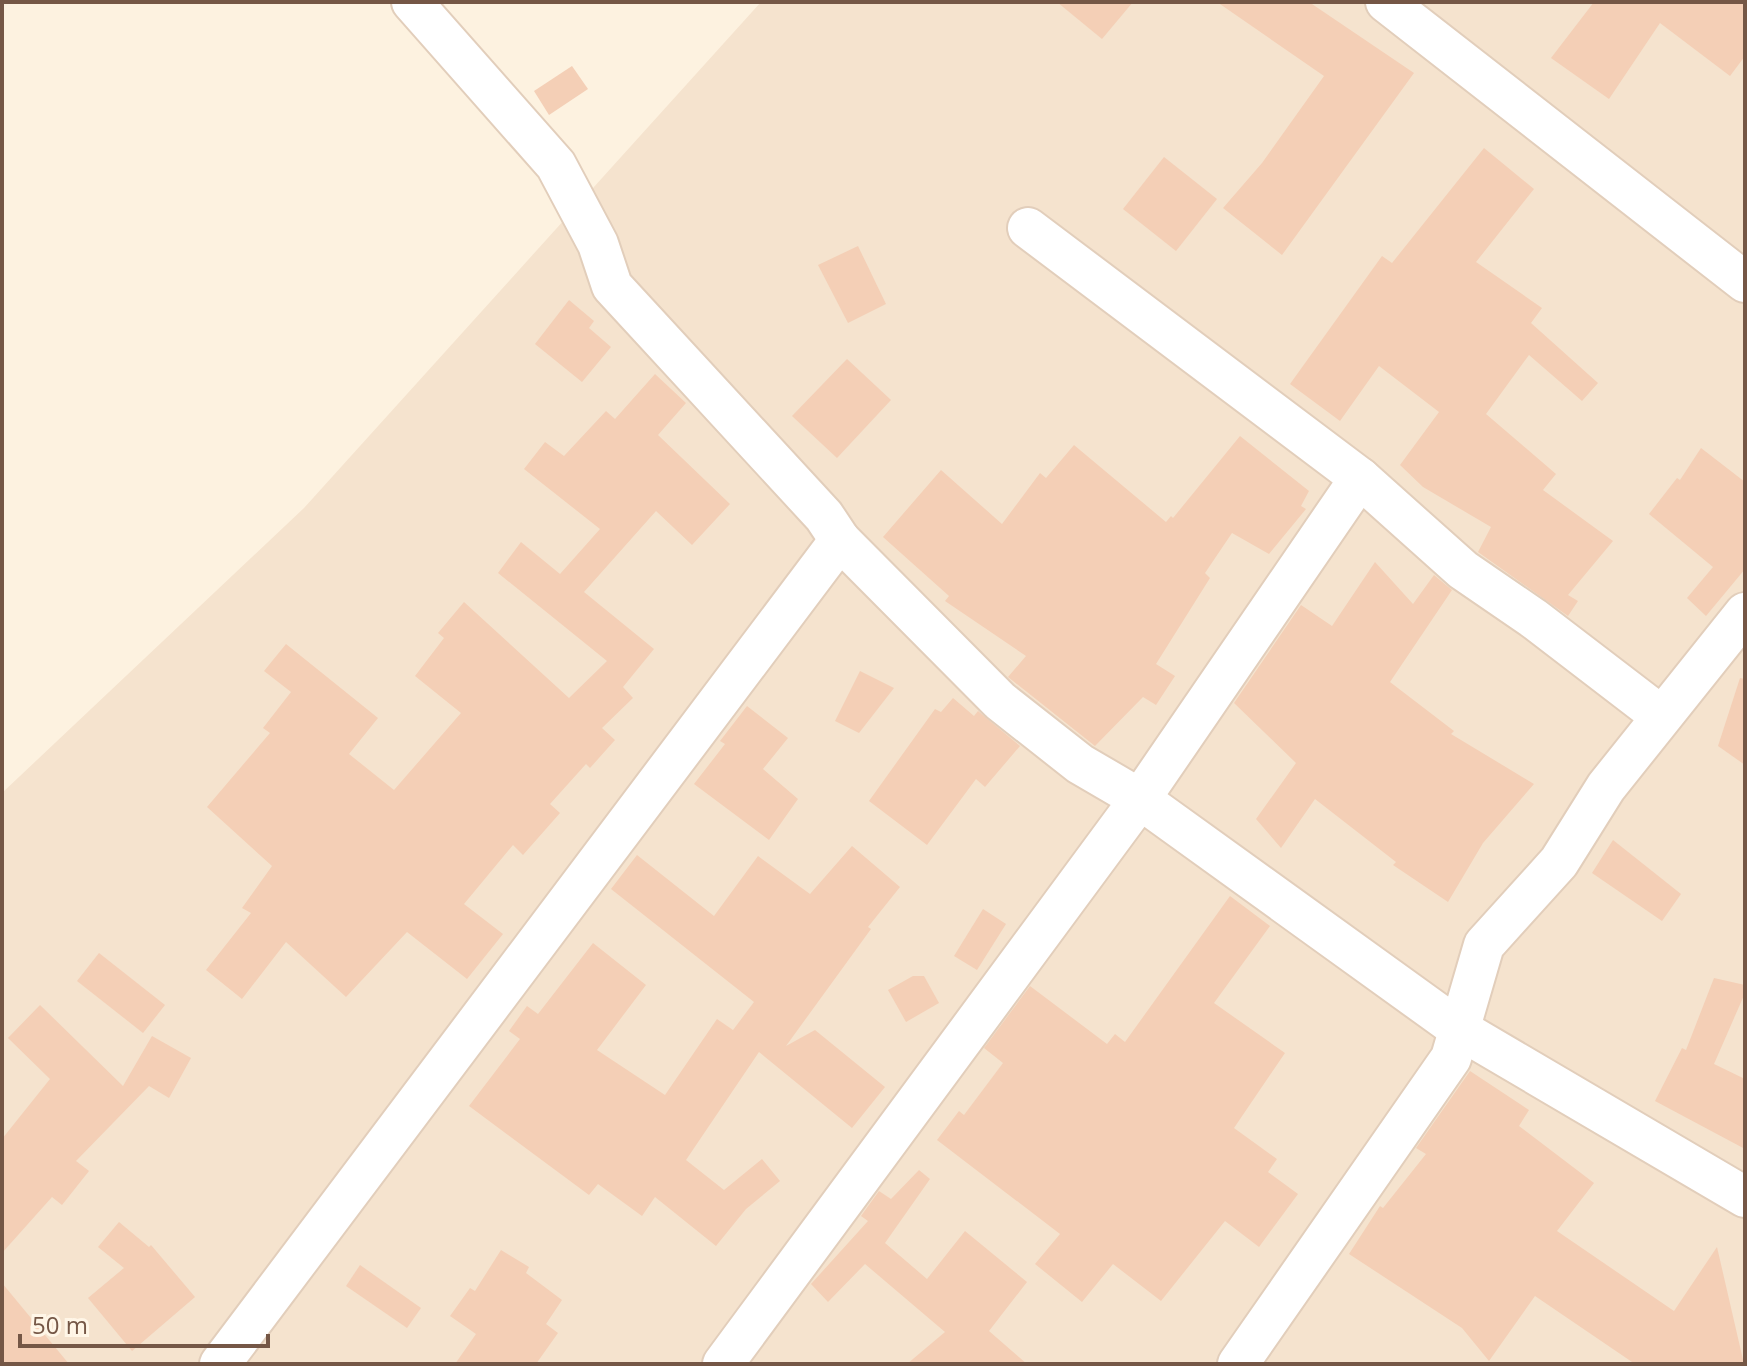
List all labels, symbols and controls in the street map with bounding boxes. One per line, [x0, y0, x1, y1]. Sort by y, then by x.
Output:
scale bar [20, 1298, 268, 1348]
text: 50 m [32, 1308, 88, 1341]

